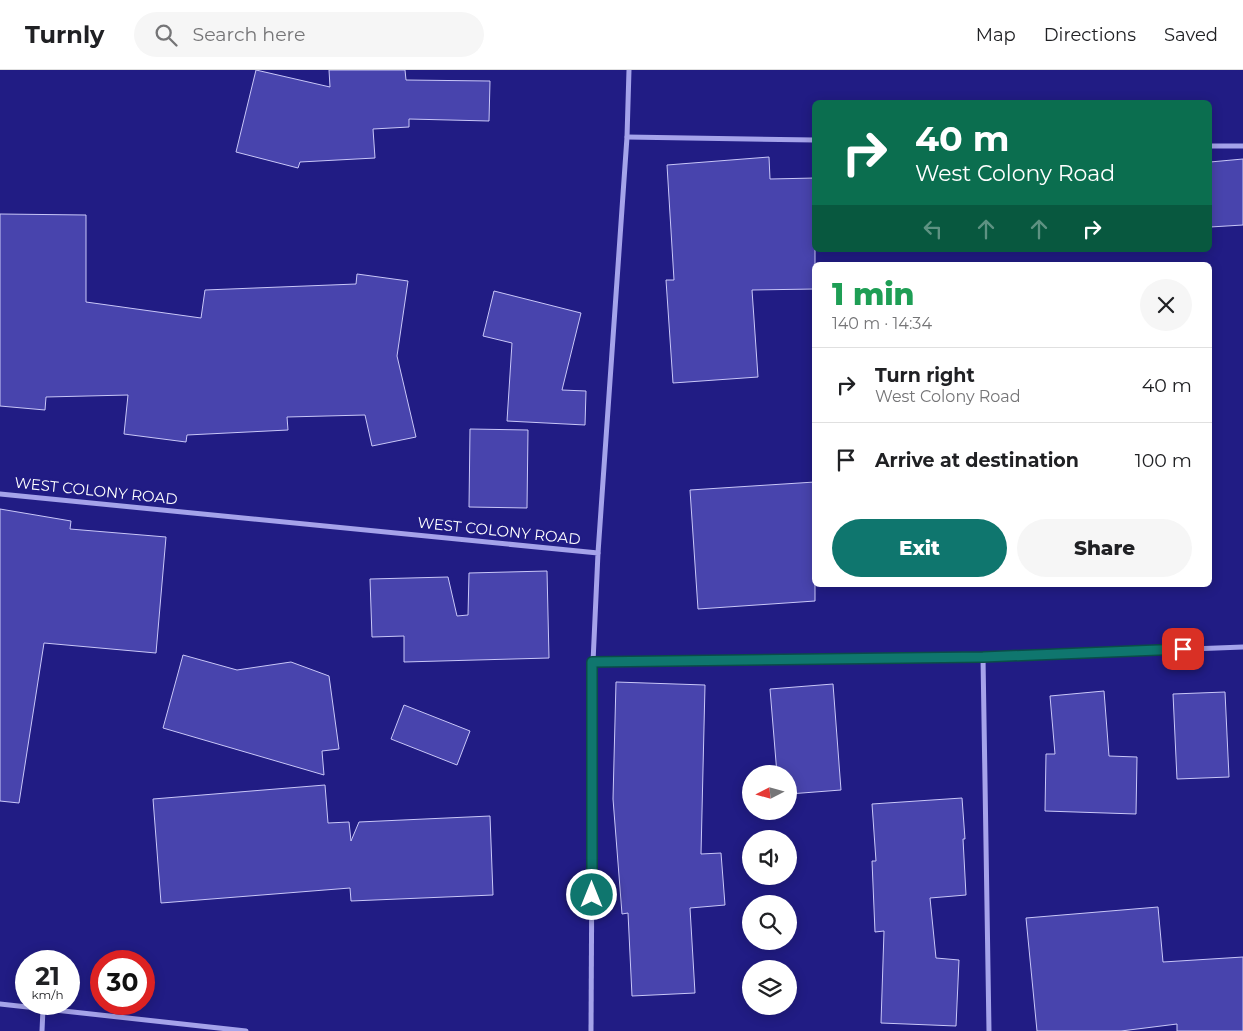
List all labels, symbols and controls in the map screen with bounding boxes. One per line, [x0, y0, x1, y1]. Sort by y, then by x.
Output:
search box [134, 12, 484, 57]
text: Turnly [25, 20, 104, 49]
icon: search [152, 21, 180, 49]
text: Search here [192, 23, 305, 46]
text: Map [976, 24, 1016, 46]
text: Directions [1044, 24, 1136, 46]
text: Saved [1164, 24, 1218, 46]
text: 40 m [915, 117, 1010, 160]
icon: right [832, 120, 897, 185]
text: West Colony Road [915, 160, 1115, 187]
icon: left [919, 215, 947, 243]
icon: ahead [972, 215, 1000, 243]
icon: ahead [1025, 215, 1053, 243]
icon: right [1078, 215, 1106, 243]
text: 1 min [832, 276, 915, 313]
button: close [1140, 279, 1192, 331]
text: 140 m · 14:34 [832, 314, 932, 333]
text: Turn right [875, 364, 975, 387]
icon: right [832, 371, 860, 399]
text: 40 m [1142, 374, 1192, 397]
text: West Colony Road [875, 387, 1021, 406]
icon: arrive [832, 446, 860, 474]
text: Arrive at destination [875, 449, 1079, 472]
text: 100 m [1135, 449, 1192, 472]
street label: WEST COLONY ROAD [14, 472, 179, 509]
street label: WEST COLONY ROAD [417, 512, 582, 549]
button: Exit [832, 519, 1007, 577]
button: Share [1017, 519, 1192, 577]
pin [1162, 628, 1204, 670]
icon: arrive [1169, 635, 1197, 663]
north arrow [742, 765, 798, 820]
map controls [742, 765, 797, 1015]
button: sound [742, 830, 797, 885]
position arrow [565, 868, 617, 920]
button: search [742, 895, 797, 950]
speed limit sign: 30 [90, 950, 155, 1015]
button: layers [742, 960, 797, 1015]
text: 21 [35, 961, 60, 991]
text: km/h [31, 987, 64, 1002]

